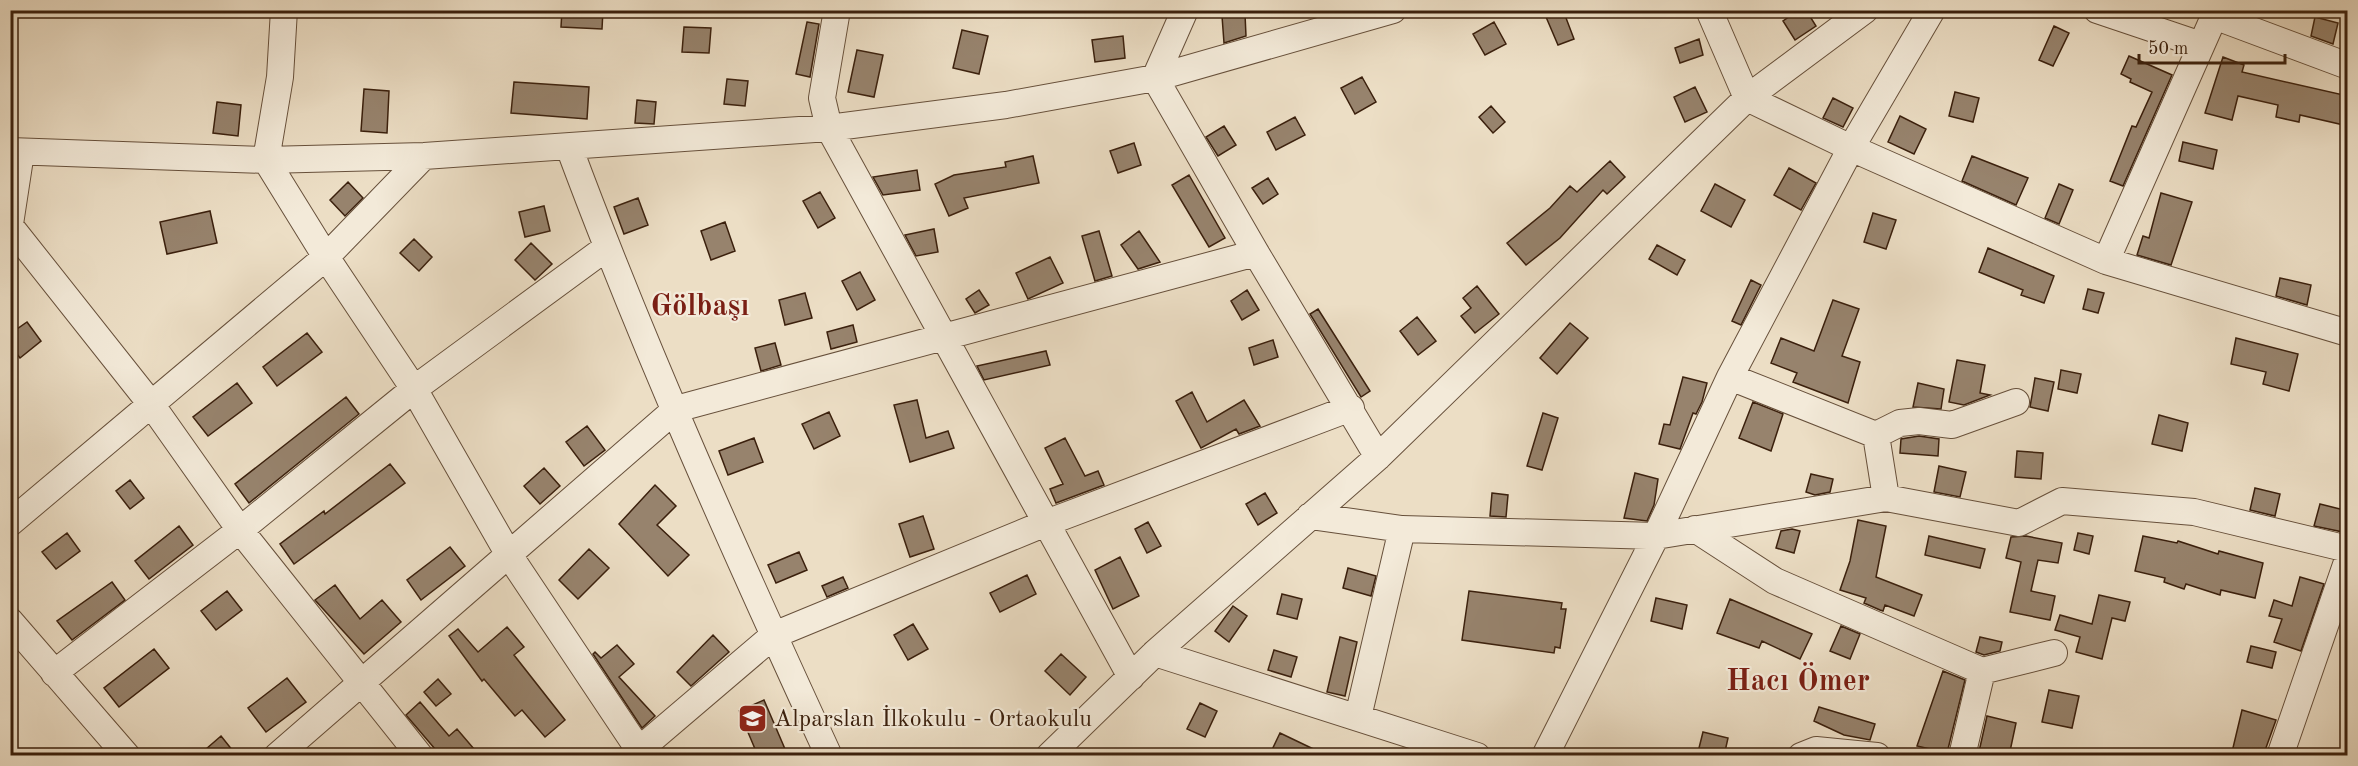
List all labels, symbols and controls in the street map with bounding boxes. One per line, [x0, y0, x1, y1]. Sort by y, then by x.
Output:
scale bar [2139, 27, 2284, 65]
text: 50 m [2148, 40, 2188, 58]
district label: Gölbaşı [651, 292, 749, 322]
district label: Hacı Ömer [1726, 662, 1870, 697]
school or university icon: Alparslan İlkokulu - Ortaokulu [737, 702, 769, 734]
place label: Alparslan İlkokulu - Ortaokulu [774, 705, 1092, 732]

